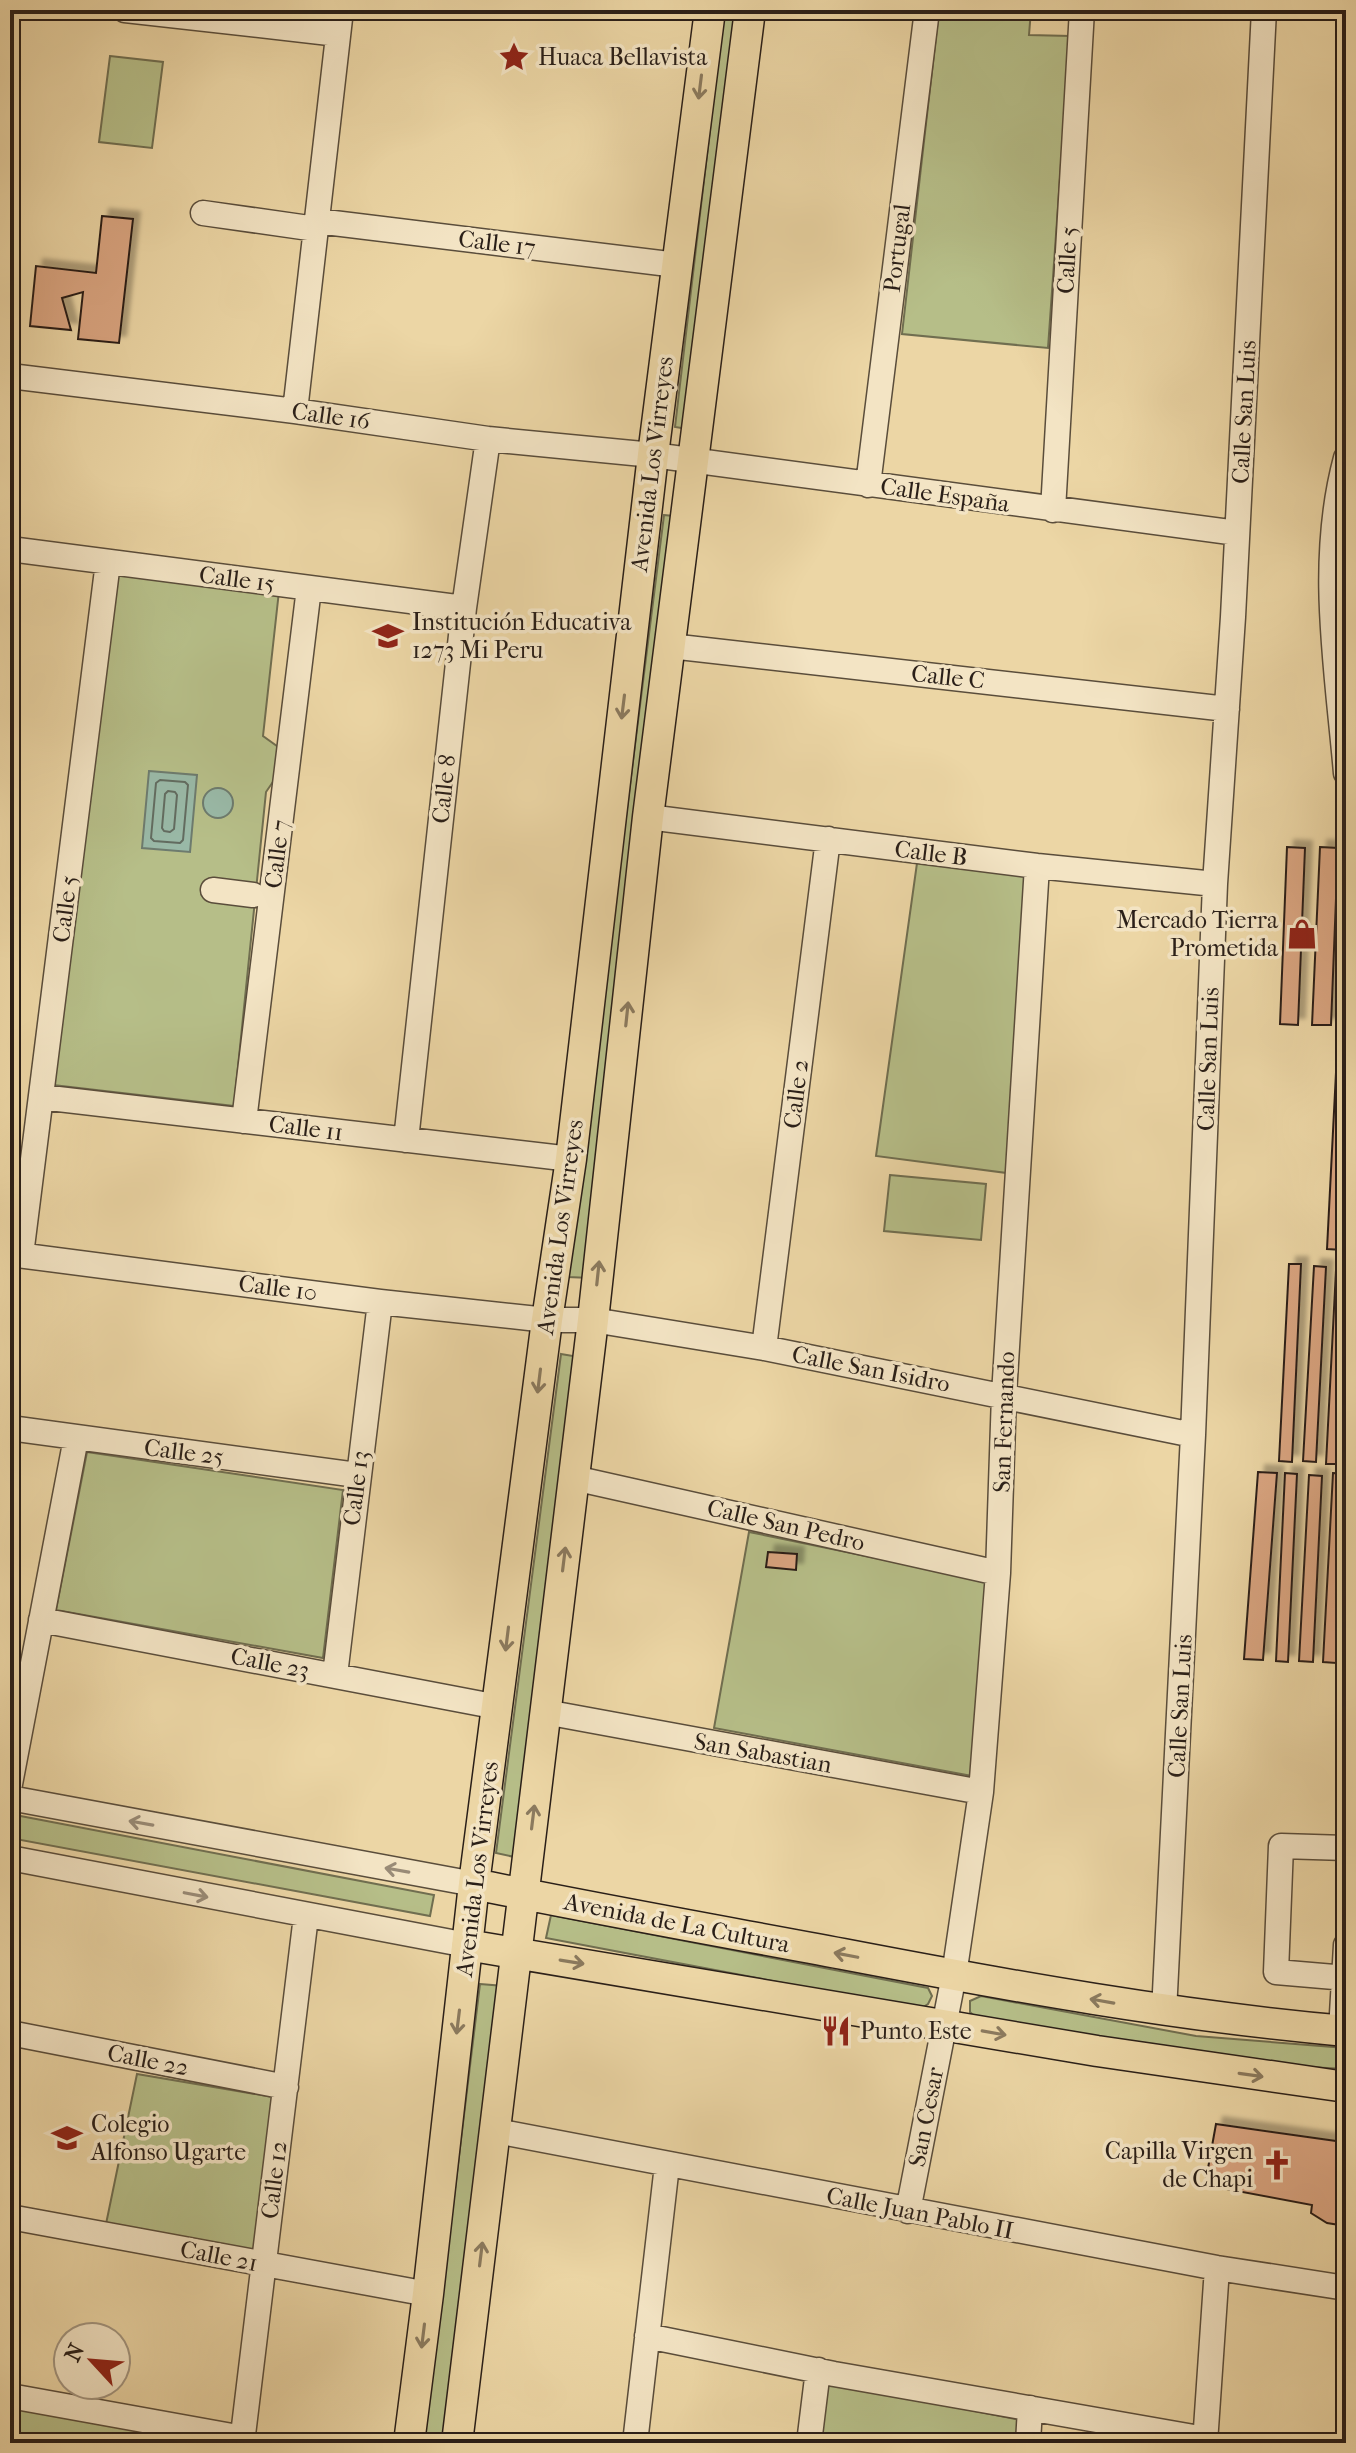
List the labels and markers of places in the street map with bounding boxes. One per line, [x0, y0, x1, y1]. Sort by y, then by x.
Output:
place icon: Huaca Bellavista [497, 40, 531, 74]
place label: Huaca Bellavista [538, 43, 708, 71]
place label: Institución Educativa 1273 Mi Peru [412, 608, 632, 664]
school or university icon: Institución Educativa 1273 Mi Peru [371, 619, 405, 653]
place label: Mercado Tierra Prometida [1116, 906, 1279, 962]
shop icon: Mercado Tierra Prometida [1285, 917, 1319, 951]
restaurant icon: Punto Este [819, 2014, 853, 2048]
place label: Punto Este [860, 2017, 972, 2045]
place label: Colegio Alfonso Ugarte [90, 2110, 246, 2166]
school or university icon: Colegio Alfonso Ugarte [50, 2121, 84, 2155]
place label: Capilla Virgen de Chapi [1105, 2137, 1253, 2193]
church icon: Capilla Virgen de Chapi [1260, 2148, 1294, 2182]

